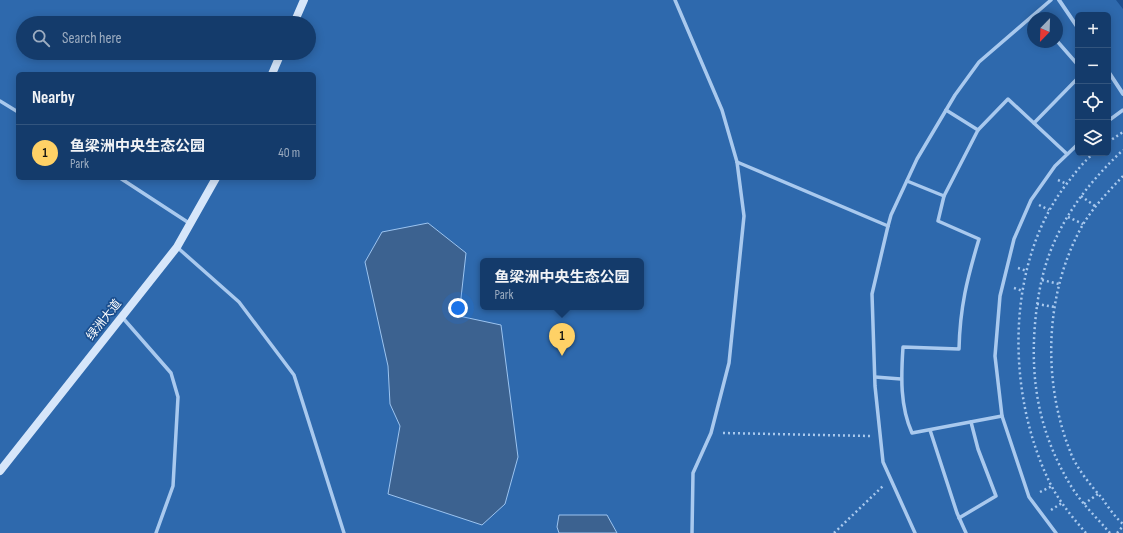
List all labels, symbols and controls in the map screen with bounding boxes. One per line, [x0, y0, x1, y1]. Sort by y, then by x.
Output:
north arrow [1027, 12, 1063, 48]
map controls [1075, 12, 1111, 156]
button: + [1075, 12, 1111, 48]
search box [16, 16, 316, 60]
icon: search [30, 27, 52, 49]
text: Search here [62, 29, 122, 48]
button: − [1075, 48, 1111, 84]
button: locate [1075, 84, 1111, 120]
text: Nearby [32, 88, 75, 108]
button: layers [1075, 120, 1111, 156]
text: 鱼梁洲中央生态公园 [70, 137, 205, 156]
text: 1 [42, 145, 48, 161]
text: 40 m [278, 145, 300, 161]
text: Park [70, 156, 89, 172]
popup [480, 258, 644, 310]
text: 鱼梁洲中央生态公园 [494, 268, 630, 287]
text: Park [494, 287, 514, 303]
street label: 绿洲大道 [83, 296, 125, 344]
your location [448, 298, 468, 318]
pin: 1 [549, 323, 575, 356]

